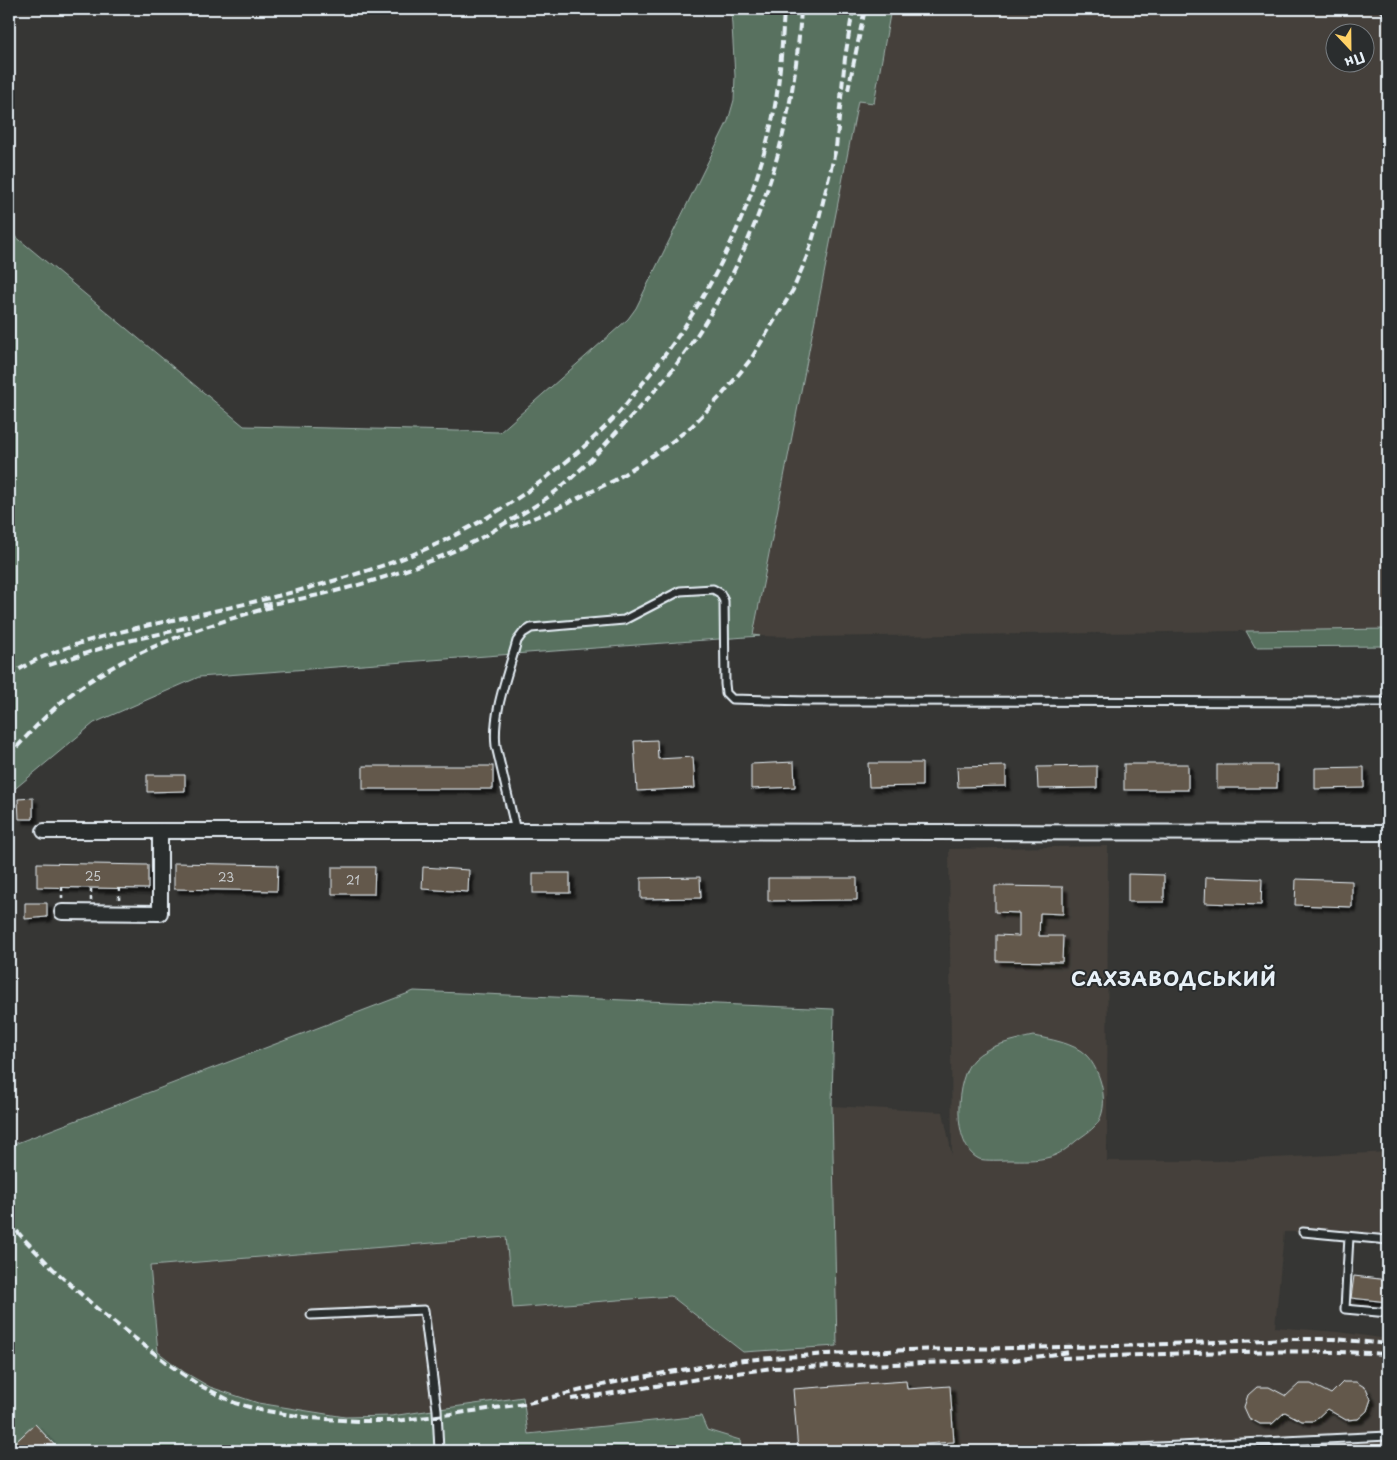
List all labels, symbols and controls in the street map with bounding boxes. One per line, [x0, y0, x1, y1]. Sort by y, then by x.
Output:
north arrow [1324, 22, 1374, 72]
text: Пн [1342, 47, 1368, 74]
house number: 25 [85, 867, 101, 885]
house number: 23 [218, 868, 234, 886]
house number: 21 [346, 871, 360, 889]
district label: САХЗАВОДСЬКИЙ [1071, 963, 1277, 993]

